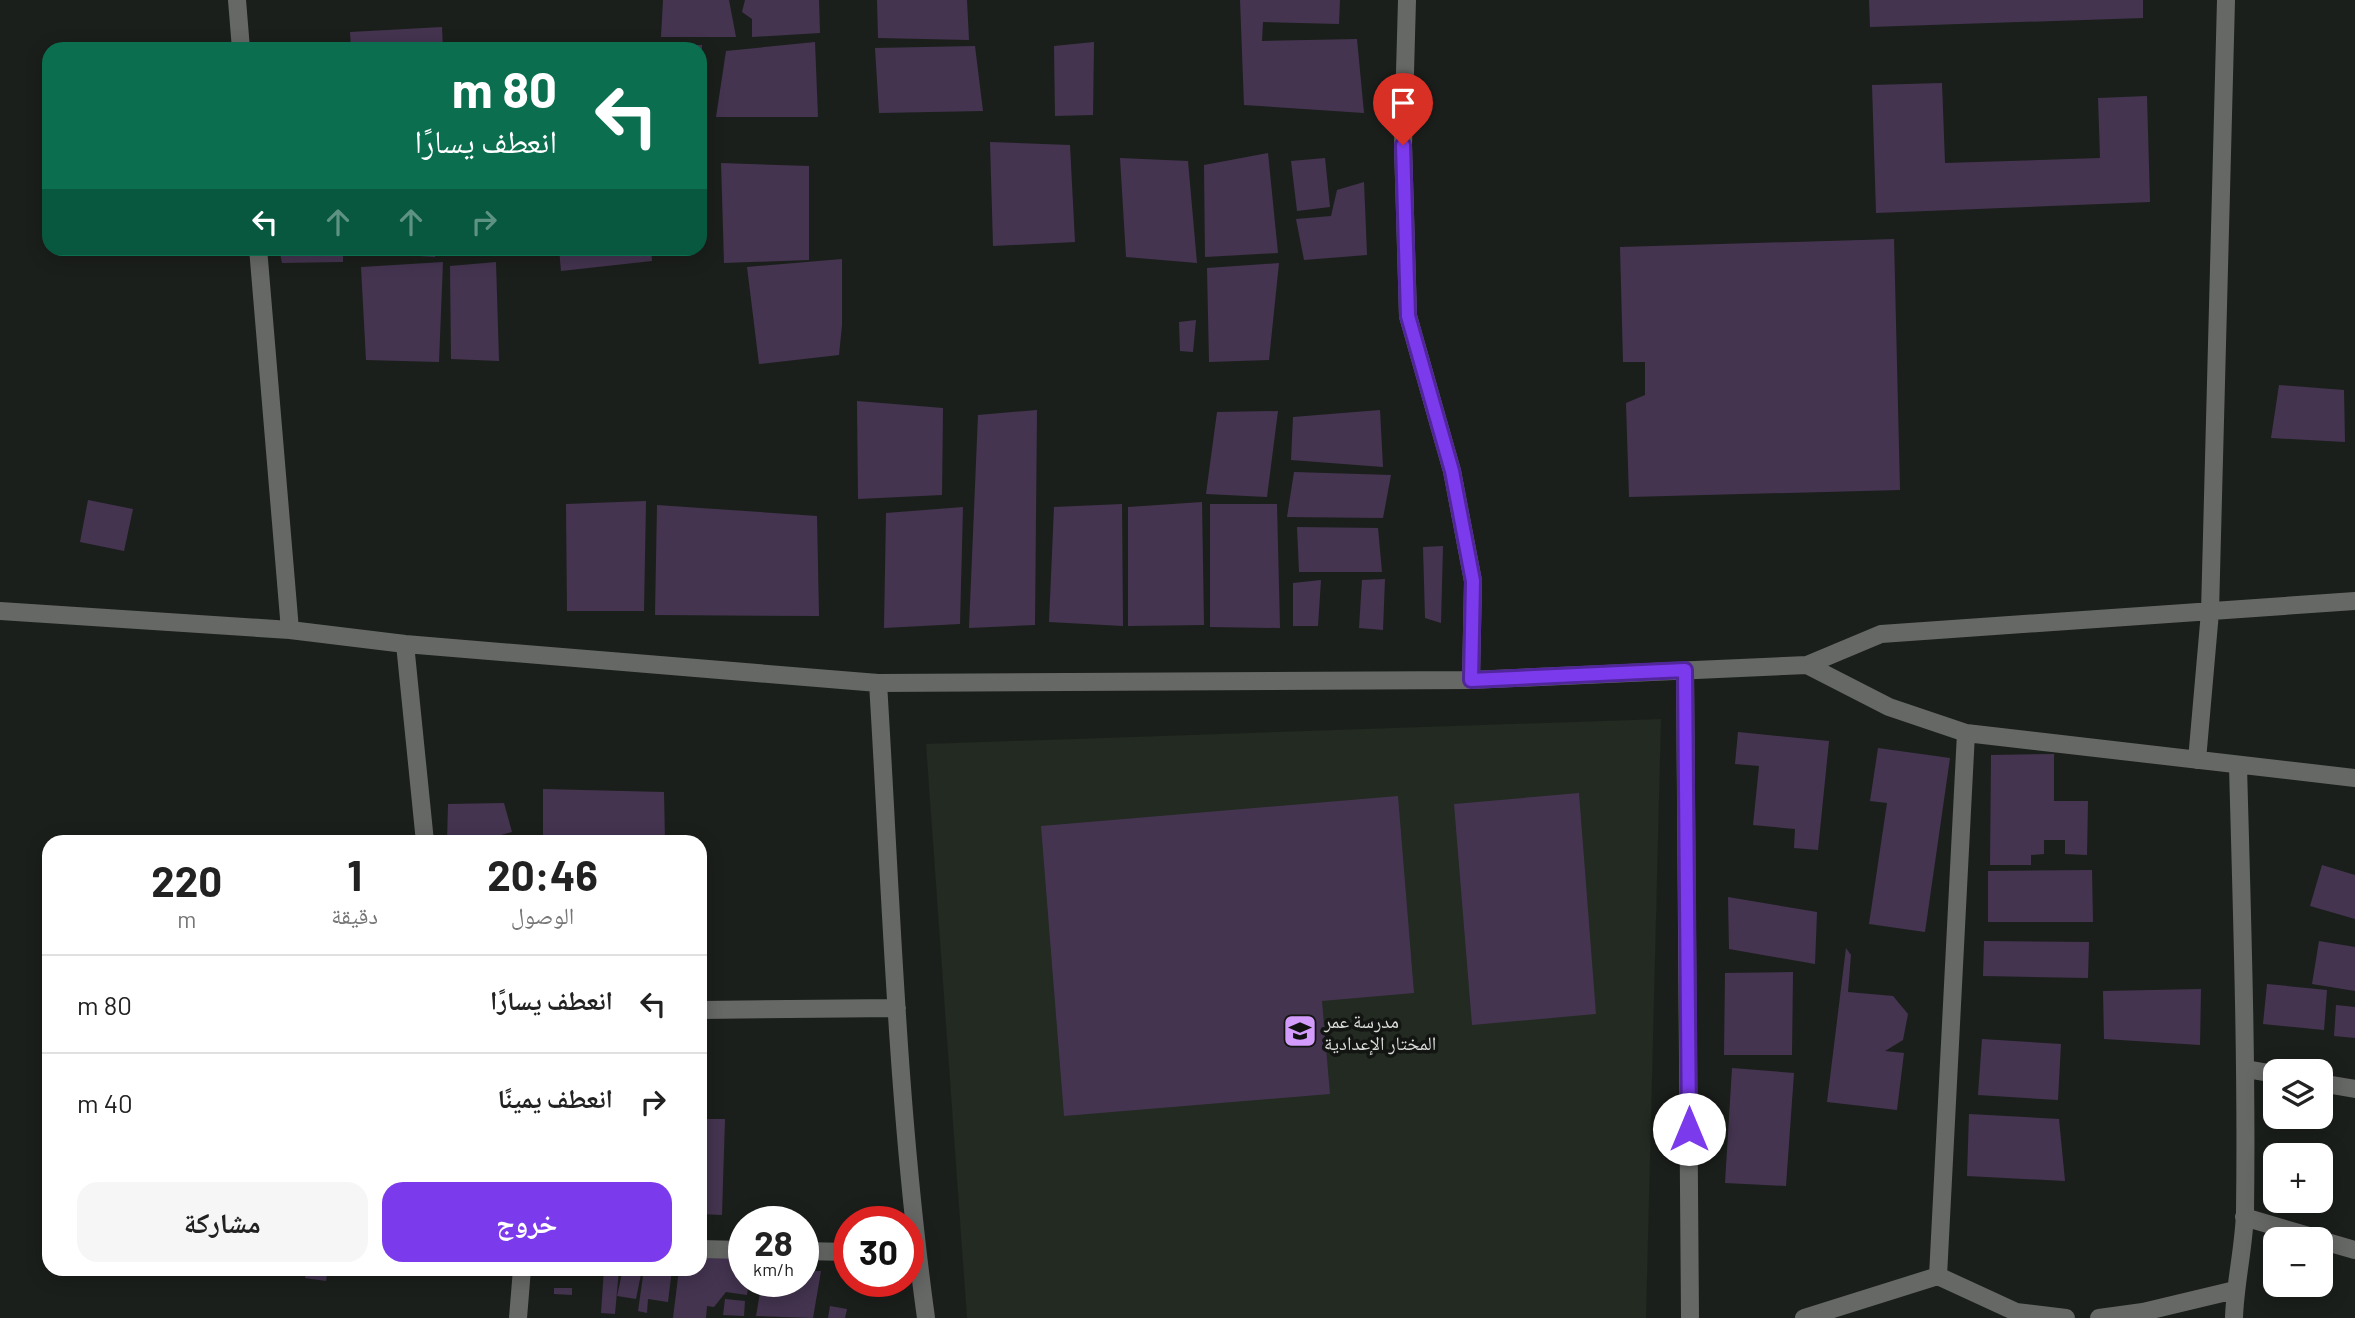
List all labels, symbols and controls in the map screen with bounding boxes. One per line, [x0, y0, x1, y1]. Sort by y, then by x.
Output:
text: 80 m [452, 59, 557, 118]
icon: left [581, 70, 672, 161]
pin [1373, 73, 1433, 145]
icon: arrive [1384, 84, 1422, 122]
text: انعطف يسارًا [414, 121, 557, 159]
icon: left [246, 203, 284, 241]
icon: ahead [319, 203, 357, 241]
icon: ahead [392, 203, 430, 241]
icon: right [465, 203, 503, 241]
text: 1 [347, 849, 362, 899]
text: 20:46 [487, 849, 598, 899]
text: 220 [151, 855, 222, 905]
text: دقيقة [331, 901, 378, 929]
text: الوصول [511, 901, 574, 929]
text: m [177, 905, 196, 933]
text: انعطف يسارًا [490, 984, 613, 1015]
icon: left [634, 985, 672, 1023]
text: 80 m [77, 989, 132, 1020]
place label: مدرسة عمر المختار الإعدادية [1323, 1009, 1436, 1056]
school or university icon: مدرسة عمر المختار الإعدادية [1281, 1012, 1319, 1050]
map controls [2263, 1059, 2333, 1297]
button: layers [2263, 1059, 2333, 1129]
text: انعطف يمينًا [498, 1082, 613, 1113]
icon: right [634, 1083, 672, 1121]
text: 40 m [77, 1087, 133, 1118]
position arrow [1652, 1092, 1726, 1166]
button: + [2263, 1143, 2333, 1213]
button: مشاركة [77, 1182, 368, 1262]
button: خروج [382, 1182, 672, 1262]
speed limit sign: 30 [833, 1206, 924, 1297]
text: 28 [754, 1221, 793, 1263]
button: − [2263, 1227, 2333, 1297]
text: km/h [753, 1258, 794, 1280]

